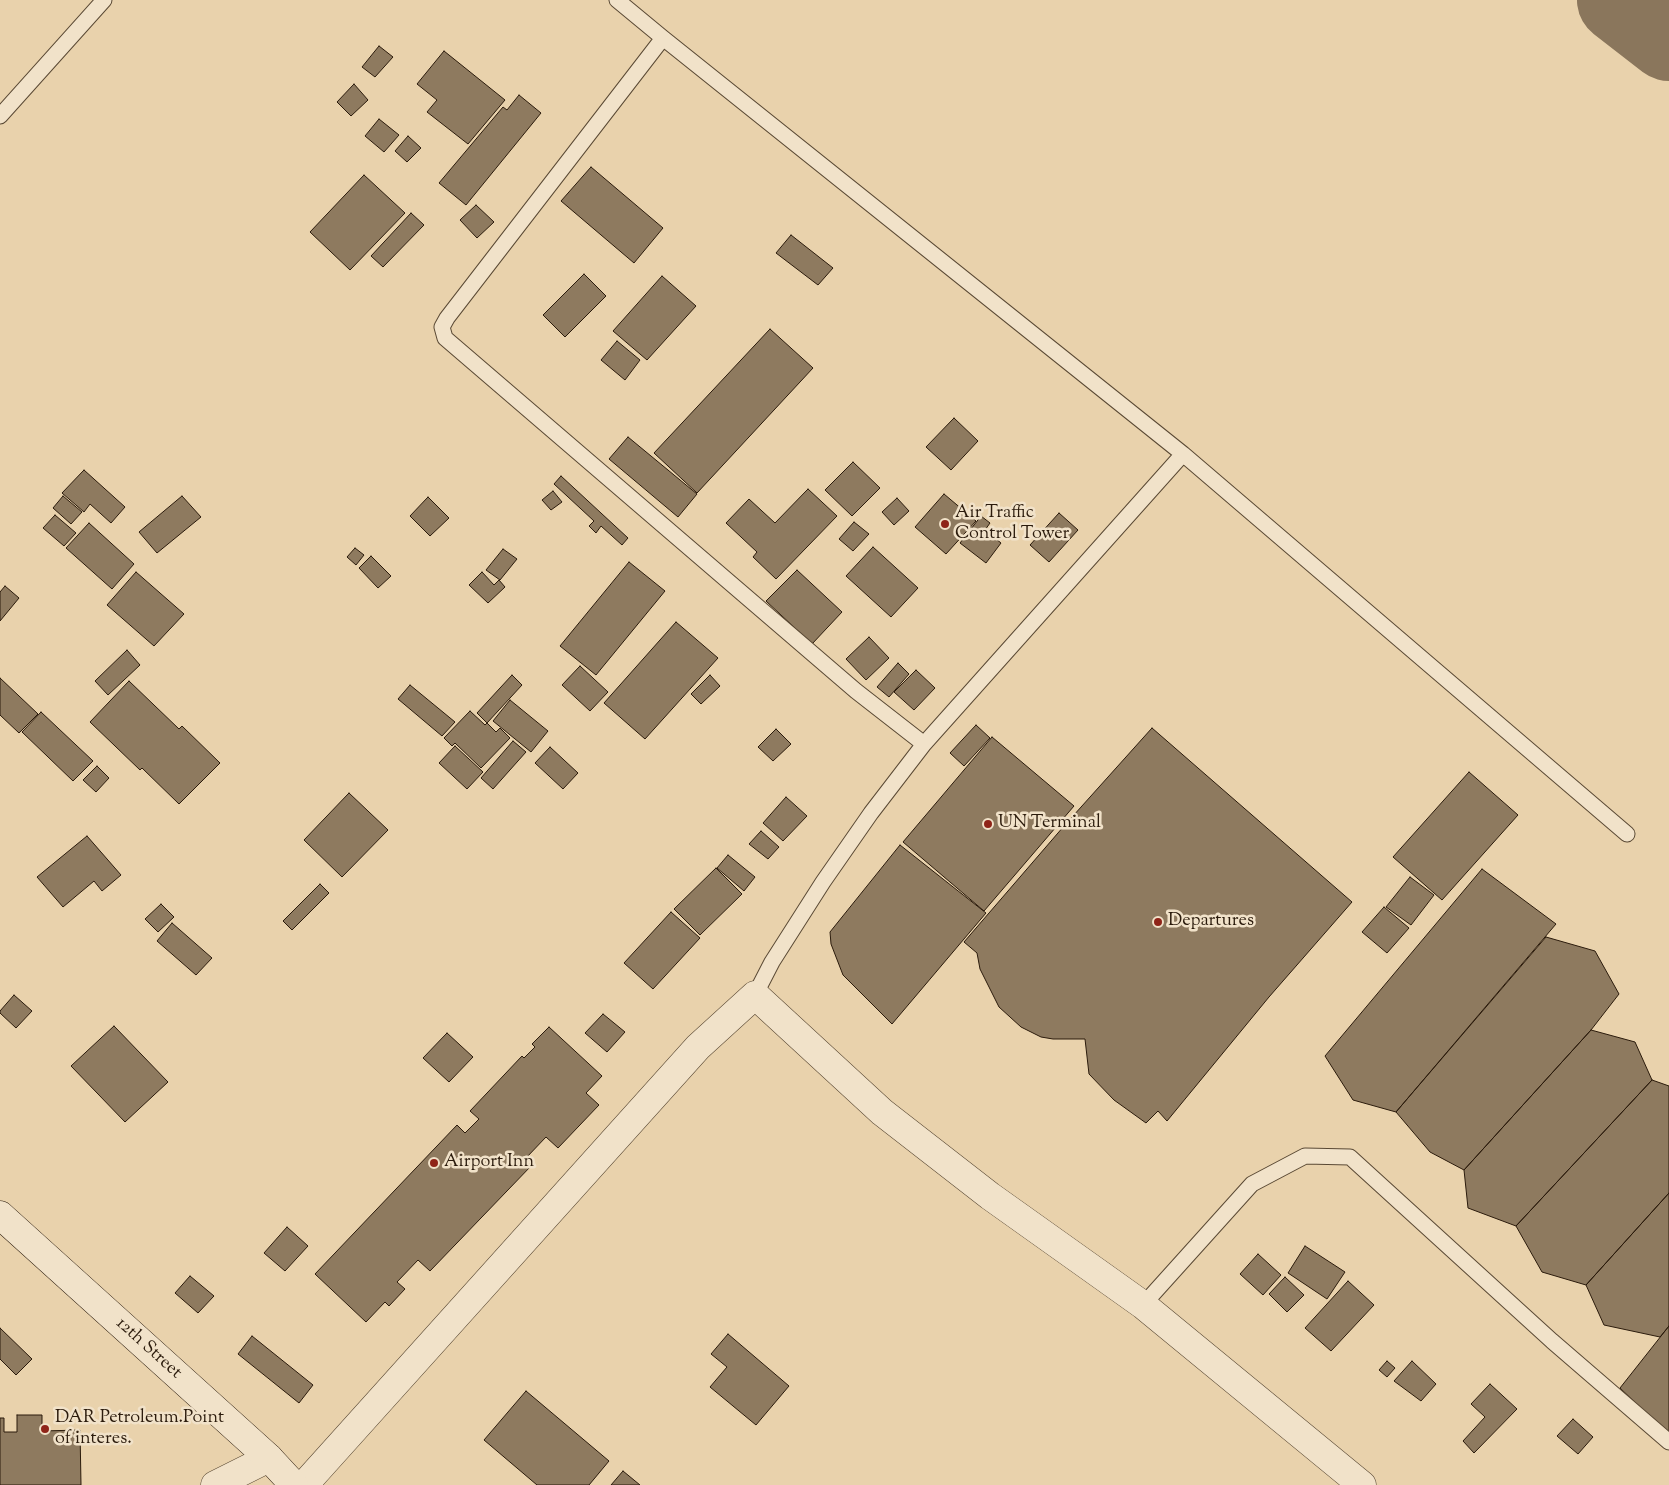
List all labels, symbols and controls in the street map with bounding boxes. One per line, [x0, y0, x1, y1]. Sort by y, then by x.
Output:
place label: Air Traffic Control Tower [955, 503, 1069, 546]
marker: Air Traffic Control Tower [939, 518, 951, 530]
place label: UN Terminal [998, 813, 1101, 835]
marker: UN Terminal [982, 818, 994, 830]
place label: Departures [1168, 911, 1254, 933]
marker: Departures [1152, 916, 1164, 928]
place label: Airport Inn [444, 1152, 534, 1174]
marker: Airport Inn [428, 1157, 440, 1169]
street label: 12th Street [110, 1314, 186, 1384]
place label: DAR Petroleum.Point of interes. [55, 1408, 224, 1450]
marker: DAR Petroleum.Point of interes. [39, 1423, 51, 1435]

